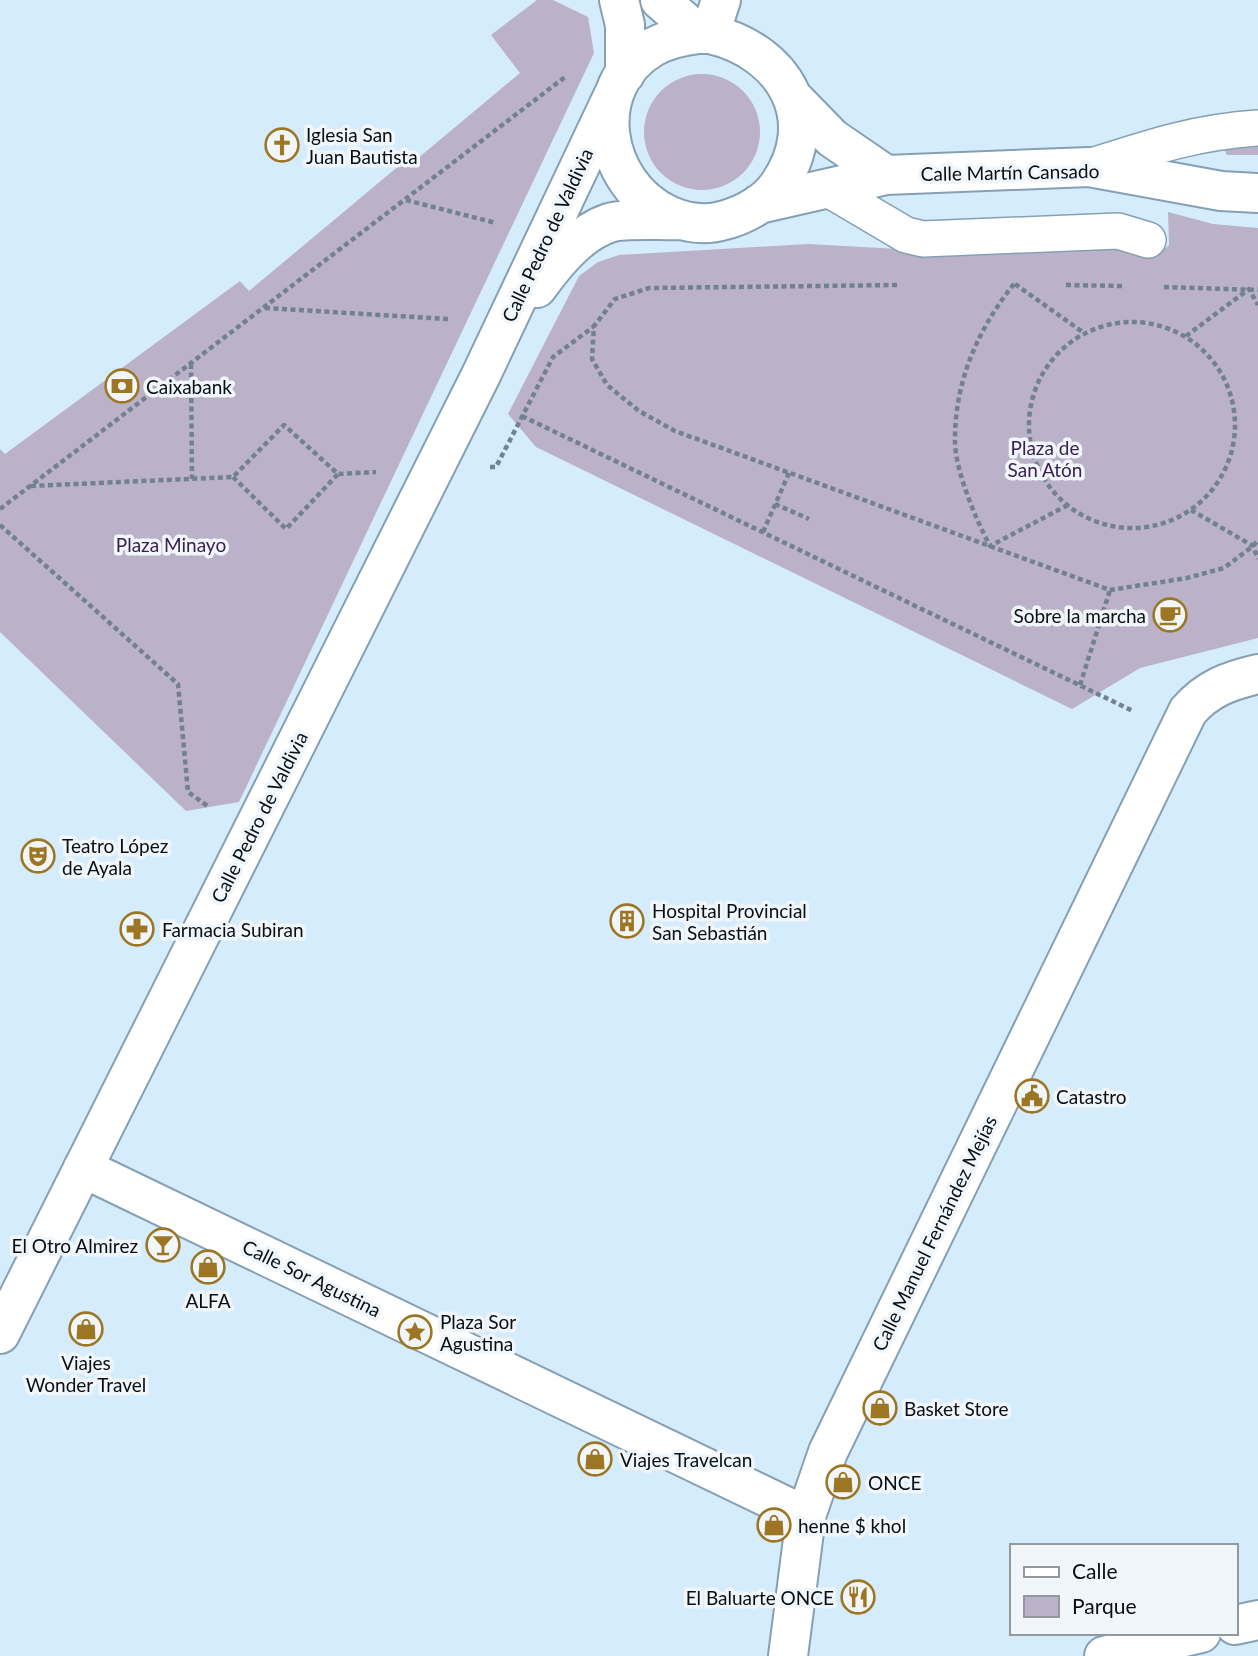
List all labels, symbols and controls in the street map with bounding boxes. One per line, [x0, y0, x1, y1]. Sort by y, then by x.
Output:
place label: Iglesia San Juan Bautista [306, 123, 418, 168]
church icon: Iglesia San Juan Bautista [263, 126, 301, 164]
street label: Calle Pedro de Valdivia [497, 144, 597, 326]
street label: Calle Martín Cansado [920, 159, 1100, 185]
bank icon: Caixabank [103, 367, 141, 405]
place label: Caixabank [146, 375, 232, 398]
park label: Plaza de San Atón [1008, 436, 1082, 481]
park label: Plaza Minayo [116, 533, 226, 556]
cafe icon: Sobre la marcha [1151, 596, 1189, 634]
place label: Sobre la marcha [1013, 604, 1146, 627]
street label: Calle Pedro de Valdivia [206, 728, 312, 906]
place label: Teatro López de Ayala [62, 834, 168, 879]
theatre icon: Teatro López de Ayala [19, 837, 57, 875]
place label: Hospital Provincial San Sebastián [652, 899, 807, 944]
building icon: Hospital Provincial San Sebastián [608, 902, 646, 940]
pharmacy icon: Farmacia Subiran [118, 910, 156, 948]
place label: Farmacia Subiran [162, 918, 303, 941]
public building icon: Catastro [1013, 1077, 1051, 1115]
place label: Catastro [1056, 1085, 1127, 1108]
street label: Calle Manuel Fernández Mejías [867, 1111, 1001, 1355]
bar icon: El Otro Almirez [144, 1226, 182, 1264]
place label: El Otro Almirez [12, 1234, 138, 1257]
street label: Calle Sor Agustina [239, 1235, 385, 1321]
shop icon: ALFA [189, 1248, 227, 1286]
place label: ALFA [185, 1289, 231, 1312]
shop icon: Viajes Wonder Travel [67, 1310, 105, 1348]
place label: Plaza Sor Agustina [440, 1310, 516, 1355]
place icon: Plaza Sor Agustina [396, 1313, 434, 1351]
place label: Viajes Wonder Travel [26, 1351, 146, 1396]
shop icon: Basket Store [861, 1389, 899, 1427]
place label: Basket Store [904, 1397, 1009, 1420]
shop icon: Viajes Travelcan [576, 1440, 614, 1478]
place label: Viajes Travelcan [620, 1448, 752, 1471]
shop icon: ONCE [824, 1463, 862, 1501]
place label: ONCE [868, 1471, 921, 1494]
shop icon: henne $ khol [755, 1506, 793, 1544]
place label: henne $ khol [798, 1514, 906, 1537]
legend [1010, 1544, 1237, 1635]
text: Calle [1072, 1558, 1117, 1583]
restaurant icon: El Baluarte ONCE [839, 1578, 877, 1616]
place label: El Baluarte ONCE [686, 1586, 834, 1609]
text: Parque [1072, 1593, 1137, 1618]

